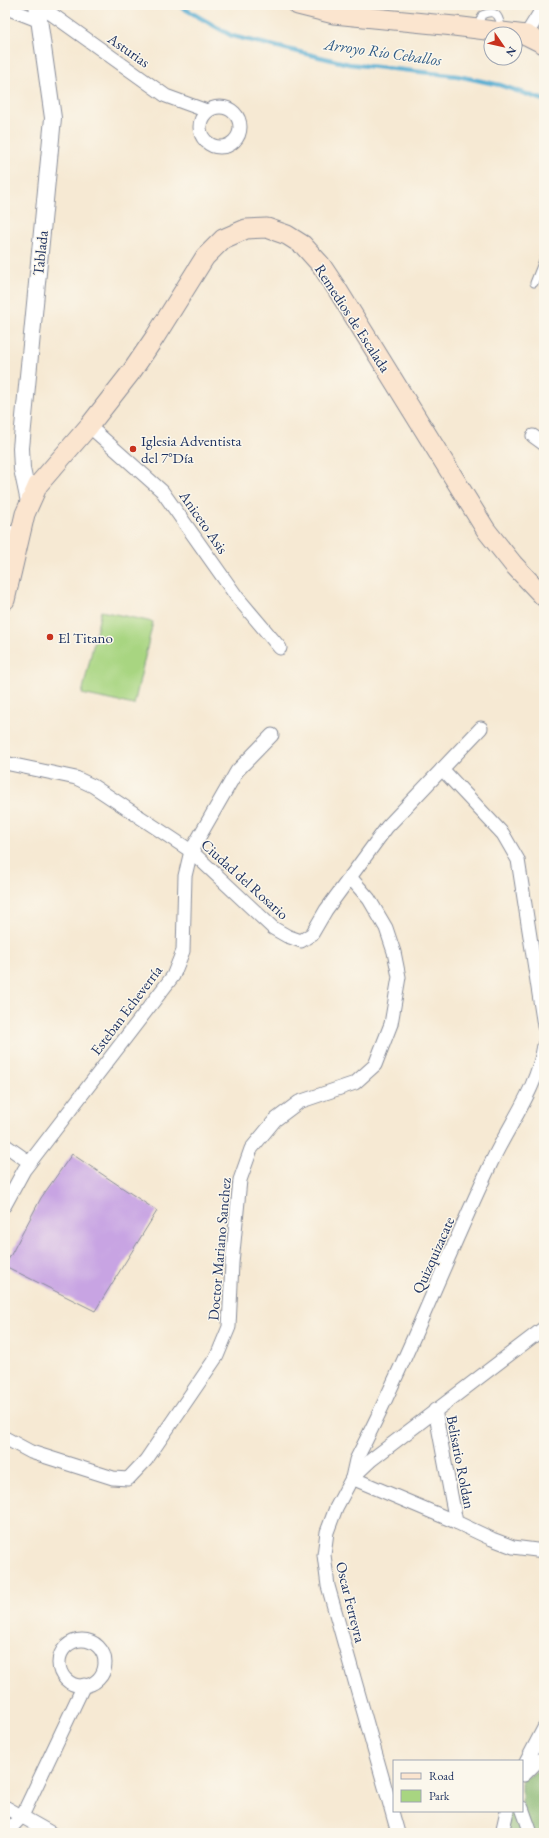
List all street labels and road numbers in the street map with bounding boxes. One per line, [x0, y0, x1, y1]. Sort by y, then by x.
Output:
street label: Asturias [103, 28, 154, 71]
street label: Tablada [28, 230, 52, 276]
street label: Remedios de Escalada [311, 260, 395, 376]
street label: Aniceto Asis [175, 486, 233, 557]
street label: Ciudad del Rosario [197, 835, 293, 923]
street label: Esteban Echeverría [86, 961, 166, 1059]
street label: Doctor Mariano Sanchez [203, 1176, 235, 1321]
street label: Quizquizacate [408, 1213, 458, 1296]
street label: Belisario Roldan [443, 1414, 479, 1510]
street label: Oscar Ferreyra [332, 1560, 370, 1644]

